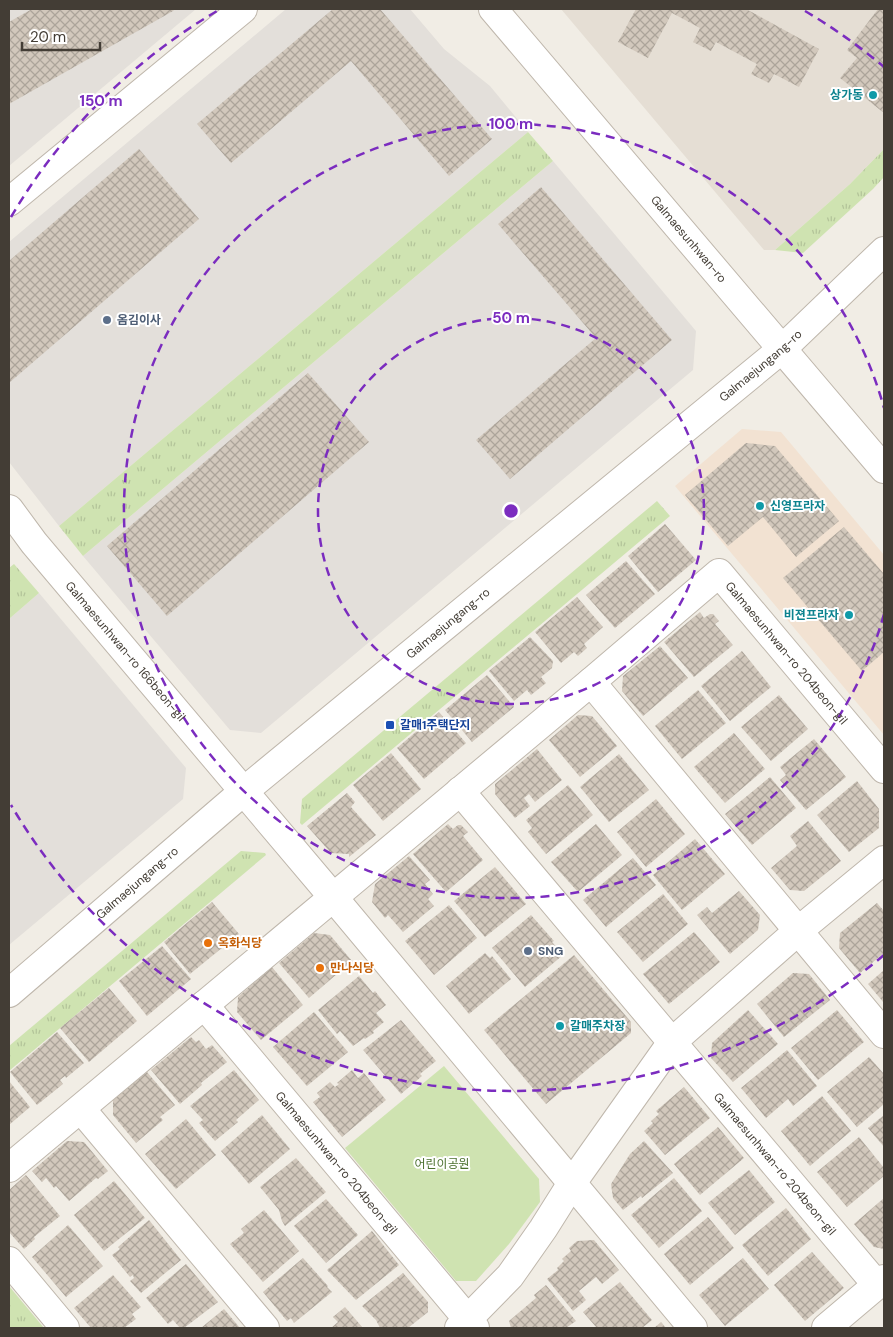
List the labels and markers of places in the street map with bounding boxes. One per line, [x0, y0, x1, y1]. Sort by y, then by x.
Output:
place label: 상가동 [830, 87, 863, 103]
marker: 상가동 [867, 89, 879, 101]
place label: 옴김이사 [117, 312, 161, 328]
marker: 옴김이사 [101, 314, 113, 326]
place label: 신영프라자 [770, 498, 825, 514]
marker: 신영프라자 [754, 500, 766, 512]
centre of rings [502, 502, 520, 520]
place label: 비젼프라자 [784, 607, 839, 623]
marker: 비젼프라자 [843, 609, 855, 621]
place label: 갈매1주택단지 [400, 717, 471, 733]
marker: 갈매1주택단지 [384, 719, 396, 731]
place label: 옥화식당 [218, 935, 262, 951]
marker: 옥화식당 [202, 937, 214, 949]
place label: SNG [538, 943, 563, 959]
marker: SNG [522, 945, 534, 957]
place label: 만나식당 [330, 960, 374, 976]
marker: 만나식당 [314, 962, 326, 974]
place label: 갈매주차장 [570, 1018, 625, 1034]
marker: 갈매주차장 [554, 1020, 566, 1032]

